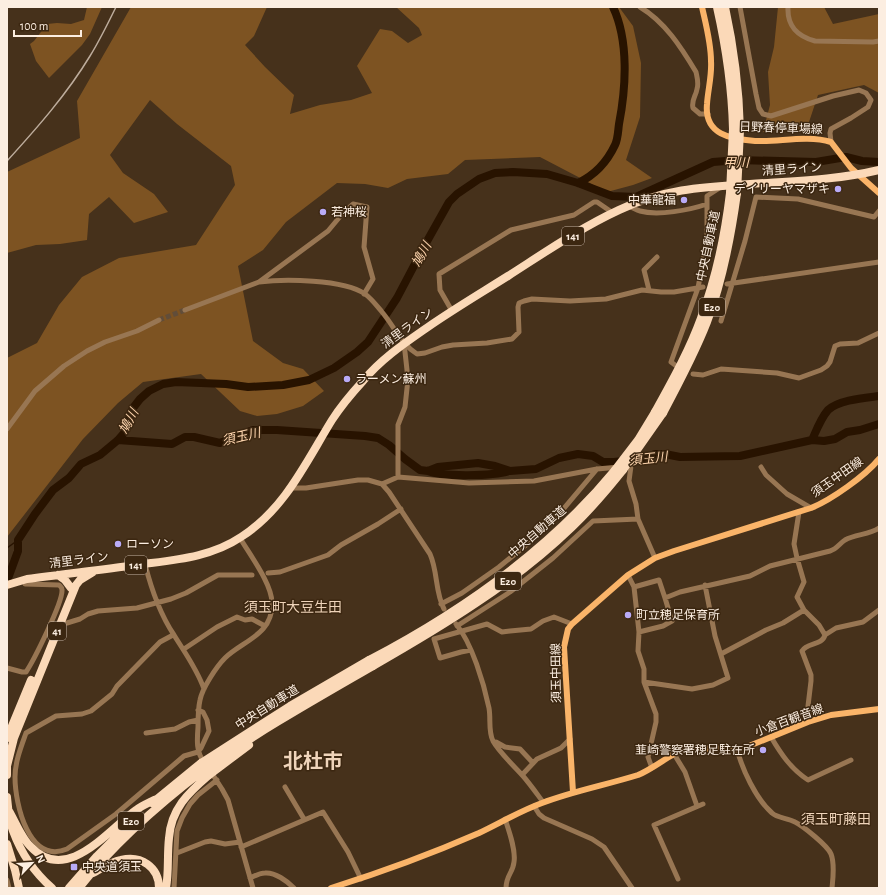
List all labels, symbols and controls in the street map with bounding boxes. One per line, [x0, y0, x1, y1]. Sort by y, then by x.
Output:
scale bar [14, 12, 81, 38]
text: 100 m [20, 20, 48, 32]
street label: 日野春停車場線 [739, 120, 823, 135]
water label: 甲川 [723, 156, 751, 170]
street label: 清里ライン [762, 161, 822, 177]
place label: デイリーヤマザキ [734, 182, 830, 195]
marker: デイリーヤマザキ [833, 184, 843, 194]
place label: 中華龍福 [628, 194, 676, 206]
marker: 中華龍福 [679, 195, 689, 205]
place label: 若神桜 [331, 206, 367, 218]
marker: 若神桜 [318, 207, 328, 217]
street label: 中央自動車道 [694, 209, 721, 282]
road number: 141 [562, 227, 584, 245]
water label: 鳩川 [409, 238, 435, 269]
road number: E20 [699, 298, 725, 316]
street label: 清里ライン [379, 306, 435, 350]
place label: ラーメン蘇州 [355, 372, 427, 385]
marker: ラーメン蘇州 [342, 374, 352, 384]
water label: 鳩川 [117, 405, 142, 436]
water label: 須玉川 [221, 425, 264, 448]
water label: 須玉川 [628, 450, 670, 468]
street label: 須玉中田線 [808, 454, 865, 499]
street label: 中央自動車道 [505, 503, 568, 560]
place label: ローソン [126, 538, 174, 550]
marker: ローソン [113, 539, 123, 549]
street label: 清里ライン [48, 550, 110, 570]
road number: 141 [125, 556, 147, 574]
road number: E20 [495, 572, 521, 590]
district label: 須玉町大豆生田 [244, 600, 342, 615]
place label: 町立穂足保育所 [636, 608, 720, 621]
marker: 町立穂足保育所 [623, 610, 633, 620]
road number: 41 [48, 622, 66, 640]
street label: 須玉中田線 [548, 643, 563, 703]
street label: 中央自動車道 [233, 682, 301, 731]
street label: 小倉百観音線 [753, 701, 825, 738]
place label: 韮崎警察署穂足駐在所 [635, 743, 755, 756]
marker: 韮崎警察署穂足駐在所 [758, 745, 768, 755]
district label: 北杜市 [283, 751, 343, 772]
road number: E20 [118, 812, 144, 830]
district label: 須玉町藤田 [801, 812, 871, 827]
north arrow [12, 843, 52, 883]
text: N [34, 853, 47, 865]
place label: 中央道須玉 [82, 860, 142, 873]
marker: 中央道須玉 [69, 862, 79, 872]

